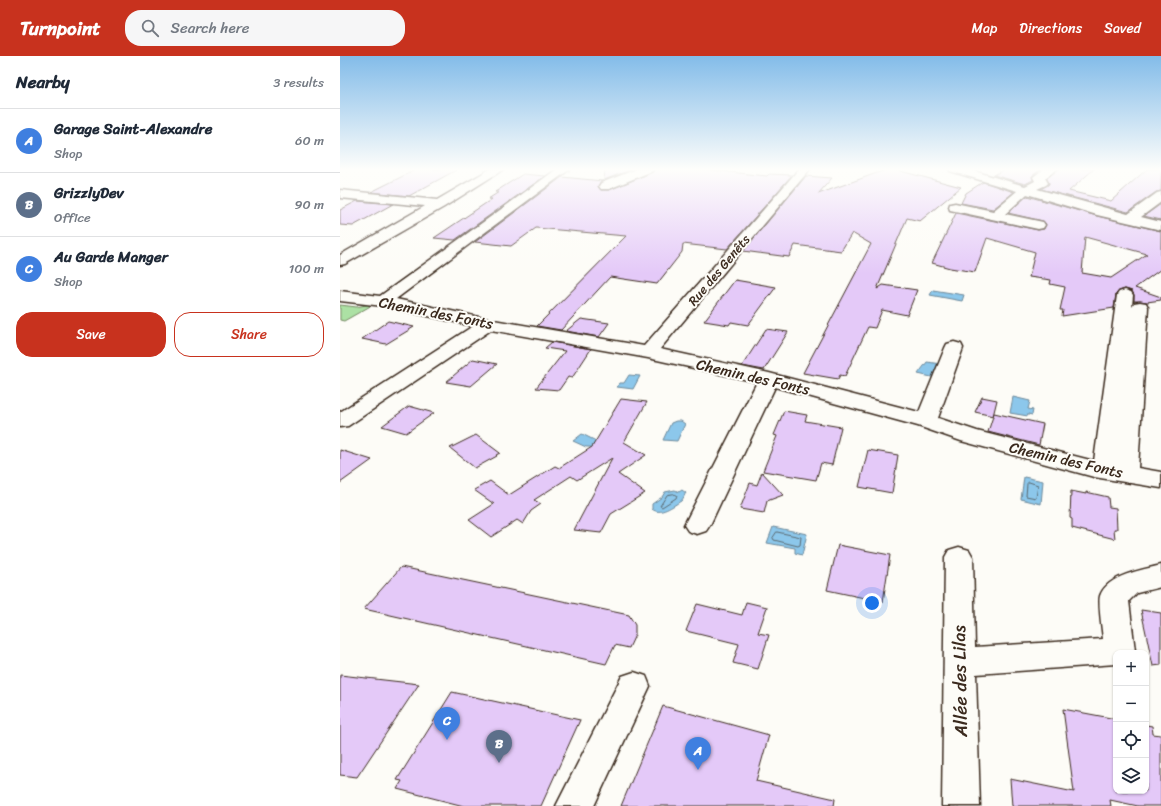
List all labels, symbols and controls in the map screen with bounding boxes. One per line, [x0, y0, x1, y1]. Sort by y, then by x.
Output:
search box [125, 10, 405, 46]
text: Turnpoint [20, 12, 101, 45]
text: Search here [171, 15, 250, 41]
text: Map [971, 16, 997, 41]
text: Directions [1019, 16, 1082, 41]
text: Saved [1104, 16, 1141, 41]
icon: search [139, 17, 161, 39]
text: Nearby [16, 67, 70, 97]
text: 3 results [273, 71, 324, 94]
text: Garage Saint-Alexandre [54, 116, 212, 142]
text: A [25, 129, 33, 152]
text: 60 m [295, 129, 324, 152]
text: Shop [54, 142, 82, 165]
text: GrizzlyDev [54, 180, 124, 206]
text: B [25, 193, 33, 216]
text: 90 m [294, 193, 324, 216]
text: Office [54, 206, 91, 229]
street label: Rue des Genêts [682, 229, 756, 311]
text: Au Garde Manger [54, 244, 168, 270]
text: C [25, 257, 33, 280]
text: 100 m [289, 257, 324, 280]
text: Shop [54, 270, 82, 293]
street label: Chemin des Fonts [377, 289, 495, 337]
button: Save [16, 312, 166, 357]
button: Share [174, 312, 324, 357]
street label: Chemin des Fonts [694, 351, 813, 403]
street label: Chemin des Fonts [1007, 434, 1126, 486]
your location [862, 593, 882, 613]
street label: Allée des Lilas [943, 624, 977, 738]
map controls [1113, 650, 1149, 794]
button: + [1113, 650, 1149, 686]
button: − [1113, 686, 1149, 722]
pin: C [434, 707, 460, 740]
button: locate [1113, 722, 1149, 758]
pin: B [486, 730, 512, 763]
pin: A [685, 737, 711, 770]
button: layers [1113, 758, 1149, 794]

